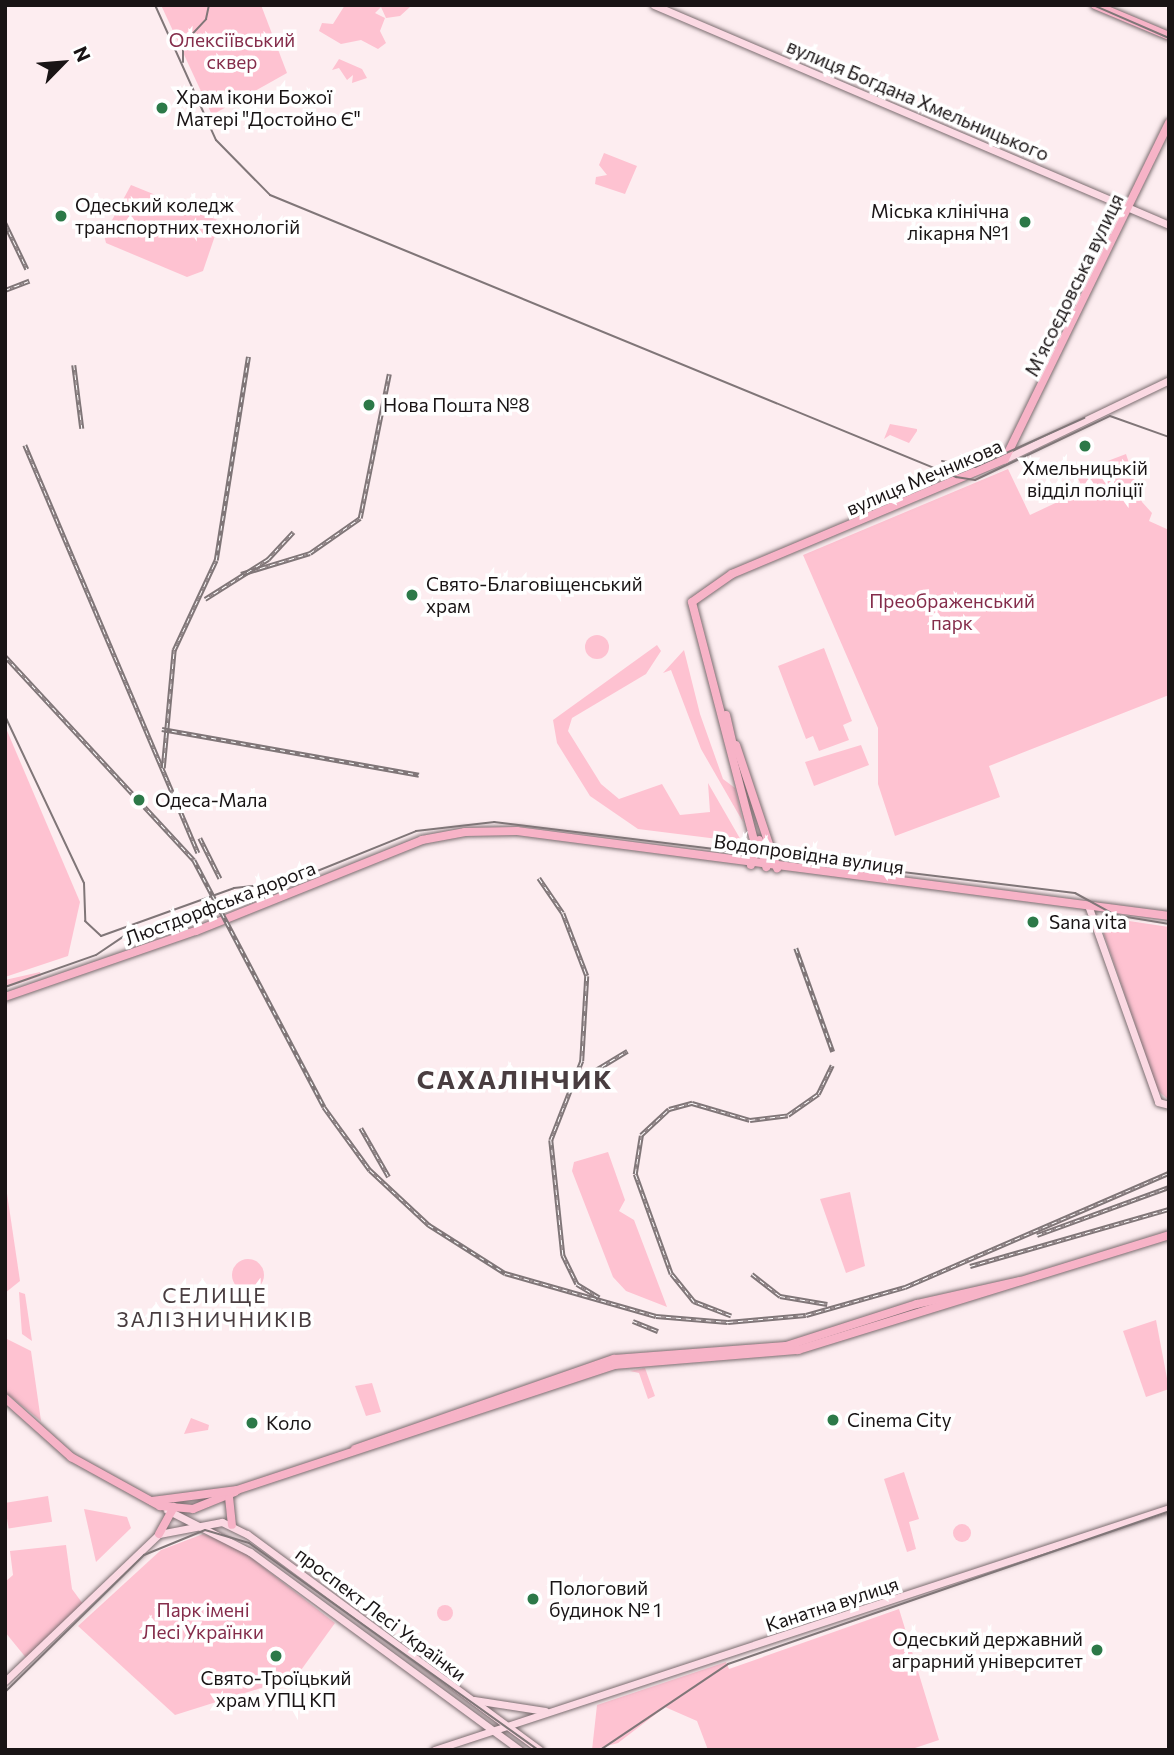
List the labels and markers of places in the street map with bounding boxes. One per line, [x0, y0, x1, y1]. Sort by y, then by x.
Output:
place label: Храм ікони Божої Матері "Достойно Є" [176, 86, 361, 130]
marker: Храм ікони Божої Матері "Достойно Є" [154, 100, 170, 116]
place label: Одеський коледж транспортних технологій [75, 194, 300, 238]
place label: Міська клінічна лікарня №1 [871, 200, 1009, 244]
marker: Одеський коледж транспортних технологій [53, 208, 69, 224]
marker: Міська клінічна лікарня №1 [1015, 212, 1035, 232]
place label: Нова Пошта №8 [383, 394, 530, 416]
marker: Нова Пошта №8 [361, 397, 377, 413]
marker: Хмельницькій відділ поліції [1077, 438, 1093, 454]
place label: Хмельницькій відділ поліції [1022, 457, 1148, 501]
place label: Свято-Благовіщенський храм [426, 573, 643, 617]
marker: Свято-Благовіщенський храм [404, 587, 420, 603]
place label: Одеса-Мала [155, 789, 267, 811]
marker: Одеса-Мала [129, 790, 149, 810]
place label: Sana vita [1049, 911, 1127, 933]
marker: Sana vita [1023, 912, 1043, 932]
place label: Cinema City [847, 1409, 951, 1431]
place label: Коло [266, 1412, 312, 1434]
marker: Cinema City [825, 1412, 841, 1428]
marker: Коло [244, 1415, 260, 1431]
place label: Пологовий будинок № 1 [549, 1577, 661, 1621]
marker: Пологовий будинок № 1 [523, 1589, 543, 1609]
place label: Одеський державний аграрний університет [892, 1628, 1083, 1672]
marker: Одеський державний аграрний університет [1089, 1642, 1105, 1658]
marker: Свято-Троїцький храм УПЦ КП [268, 1648, 284, 1664]
place label: Свято-Троїцький храм УПЦ КП [201, 1667, 351, 1711]

